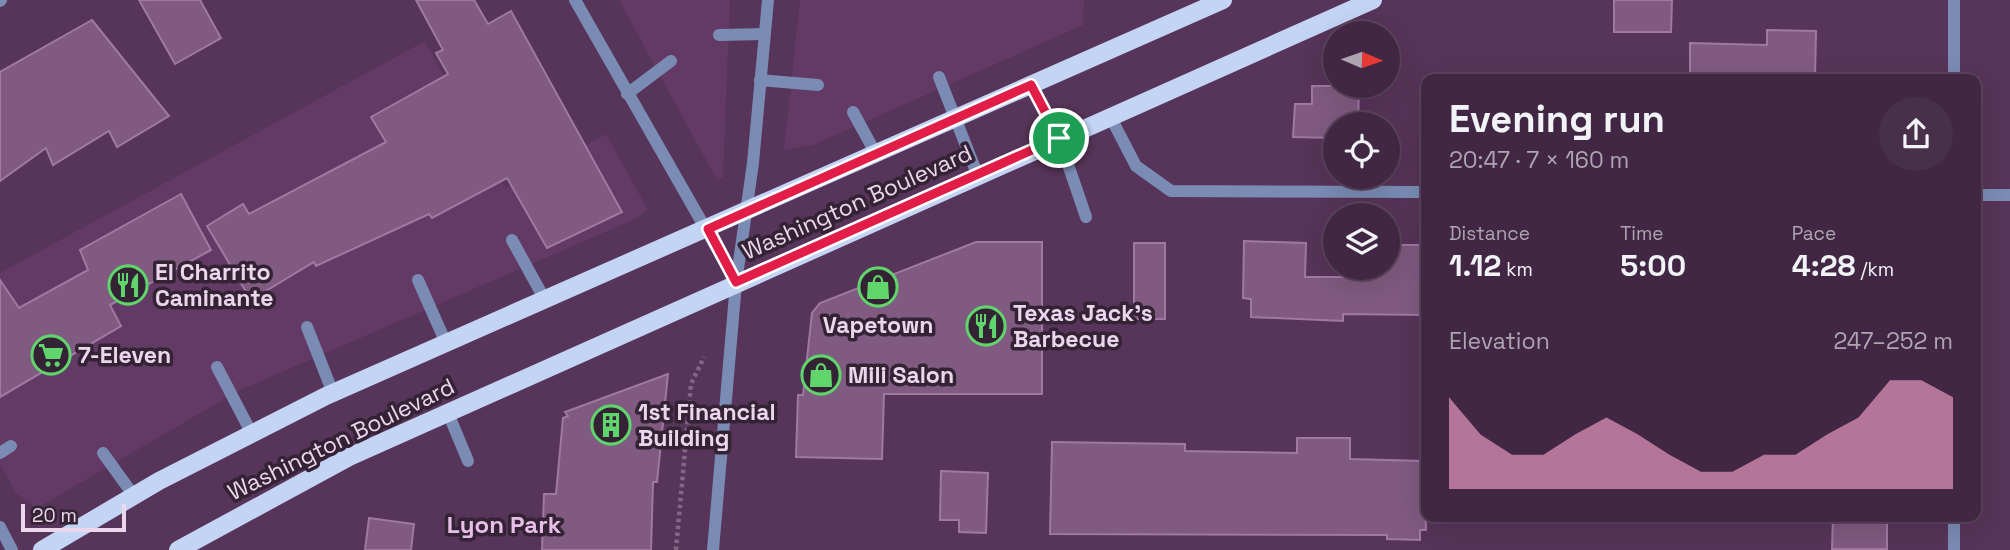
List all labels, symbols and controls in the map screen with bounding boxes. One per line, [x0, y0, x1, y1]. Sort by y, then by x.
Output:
north arrow [1323, 21, 1400, 98]
map controls [1323, 21, 1400, 280]
text: Evening run [1449, 95, 1665, 143]
button: share [1879, 97, 1953, 171]
pin [1029, 108, 1089, 168]
button: locate [1323, 112, 1400, 189]
icon: arrive [1040, 119, 1078, 157]
street label: Washington Boulevard [737, 138, 977, 266]
text: 20:47 · 7 × 160 m [1449, 145, 1629, 175]
button: layers [1323, 203, 1400, 280]
text: Distance [1449, 221, 1530, 246]
text: Time [1620, 221, 1664, 246]
text: Pace [1792, 221, 1836, 246]
text: 1.12 [1449, 246, 1501, 285]
text: 5:00 [1620, 246, 1686, 285]
text: 4:28 [1792, 246, 1856, 285]
place label: El Charrito Caminante [155, 257, 274, 313]
text: km [1501, 257, 1533, 282]
text: /km [1856, 257, 1894, 282]
restaurant icon: El Charrito Caminante [107, 264, 149, 306]
shop icon: Vapetown [857, 266, 899, 308]
place label: Texas Jack's Barbecue [1013, 298, 1153, 354]
restaurant icon: Texas Jack's Barbecue [965, 305, 1007, 347]
place label: Vapetown [823, 310, 933, 340]
text: Elevation [1449, 326, 1550, 356]
text: 247–252 m [1834, 326, 1953, 356]
supermarket icon: 7-Eleven [30, 334, 72, 376]
place label: 7-Eleven [78, 340, 171, 370]
shop icon: Mili Salon [800, 354, 842, 396]
place label: Mili Salon [848, 360, 954, 390]
street label: Washington Boulevard [223, 371, 459, 507]
place label: 1st Financial Building [638, 397, 776, 453]
building icon: 1st Financial Building [590, 404, 632, 446]
scale bar [21, 501, 126, 533]
text: 20 m [32, 503, 77, 528]
district label: Lyon Park [447, 509, 562, 540]

